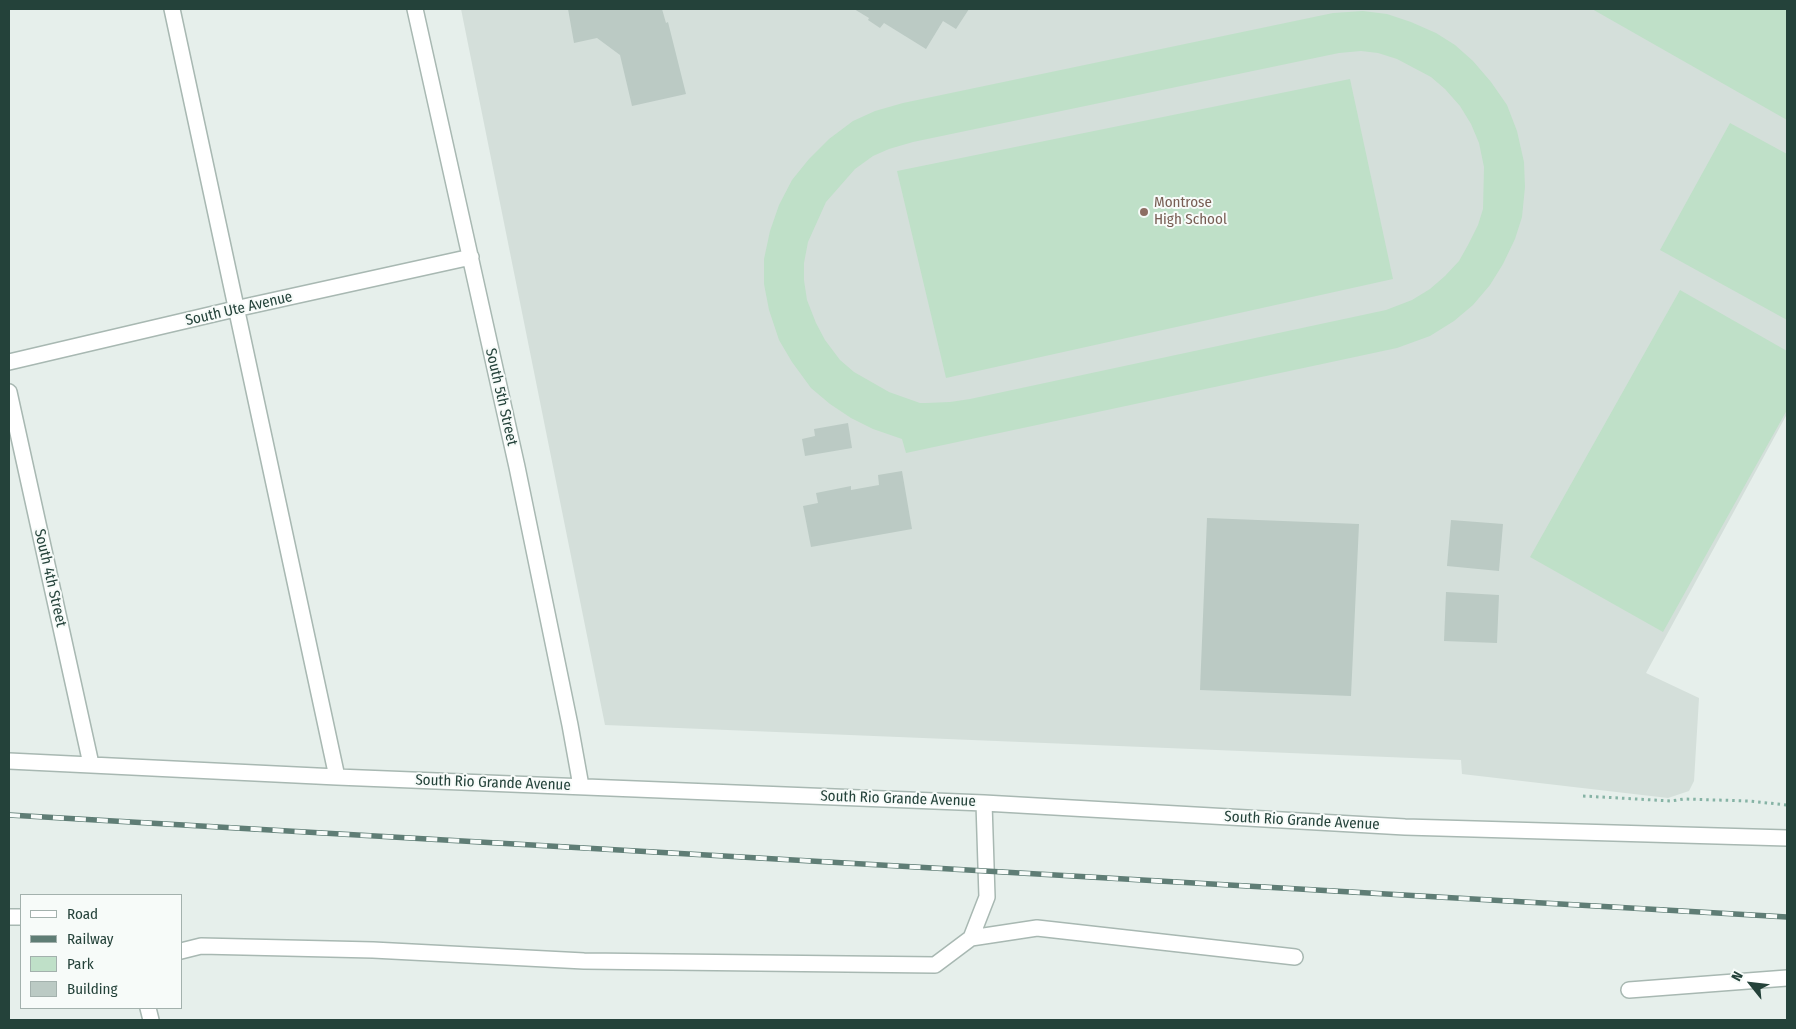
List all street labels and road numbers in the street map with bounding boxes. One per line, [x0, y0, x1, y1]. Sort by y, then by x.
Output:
street label: South Ute Avenue [184, 288, 294, 330]
street label: South 5th Street [481, 346, 521, 448]
street label: South 4th Street [30, 527, 70, 629]
street label: South Rio Grande Avenue [415, 771, 571, 795]
street label: South Rio Grande Avenue [820, 787, 976, 811]
street label: South Rio Grande Avenue [1224, 808, 1380, 834]

